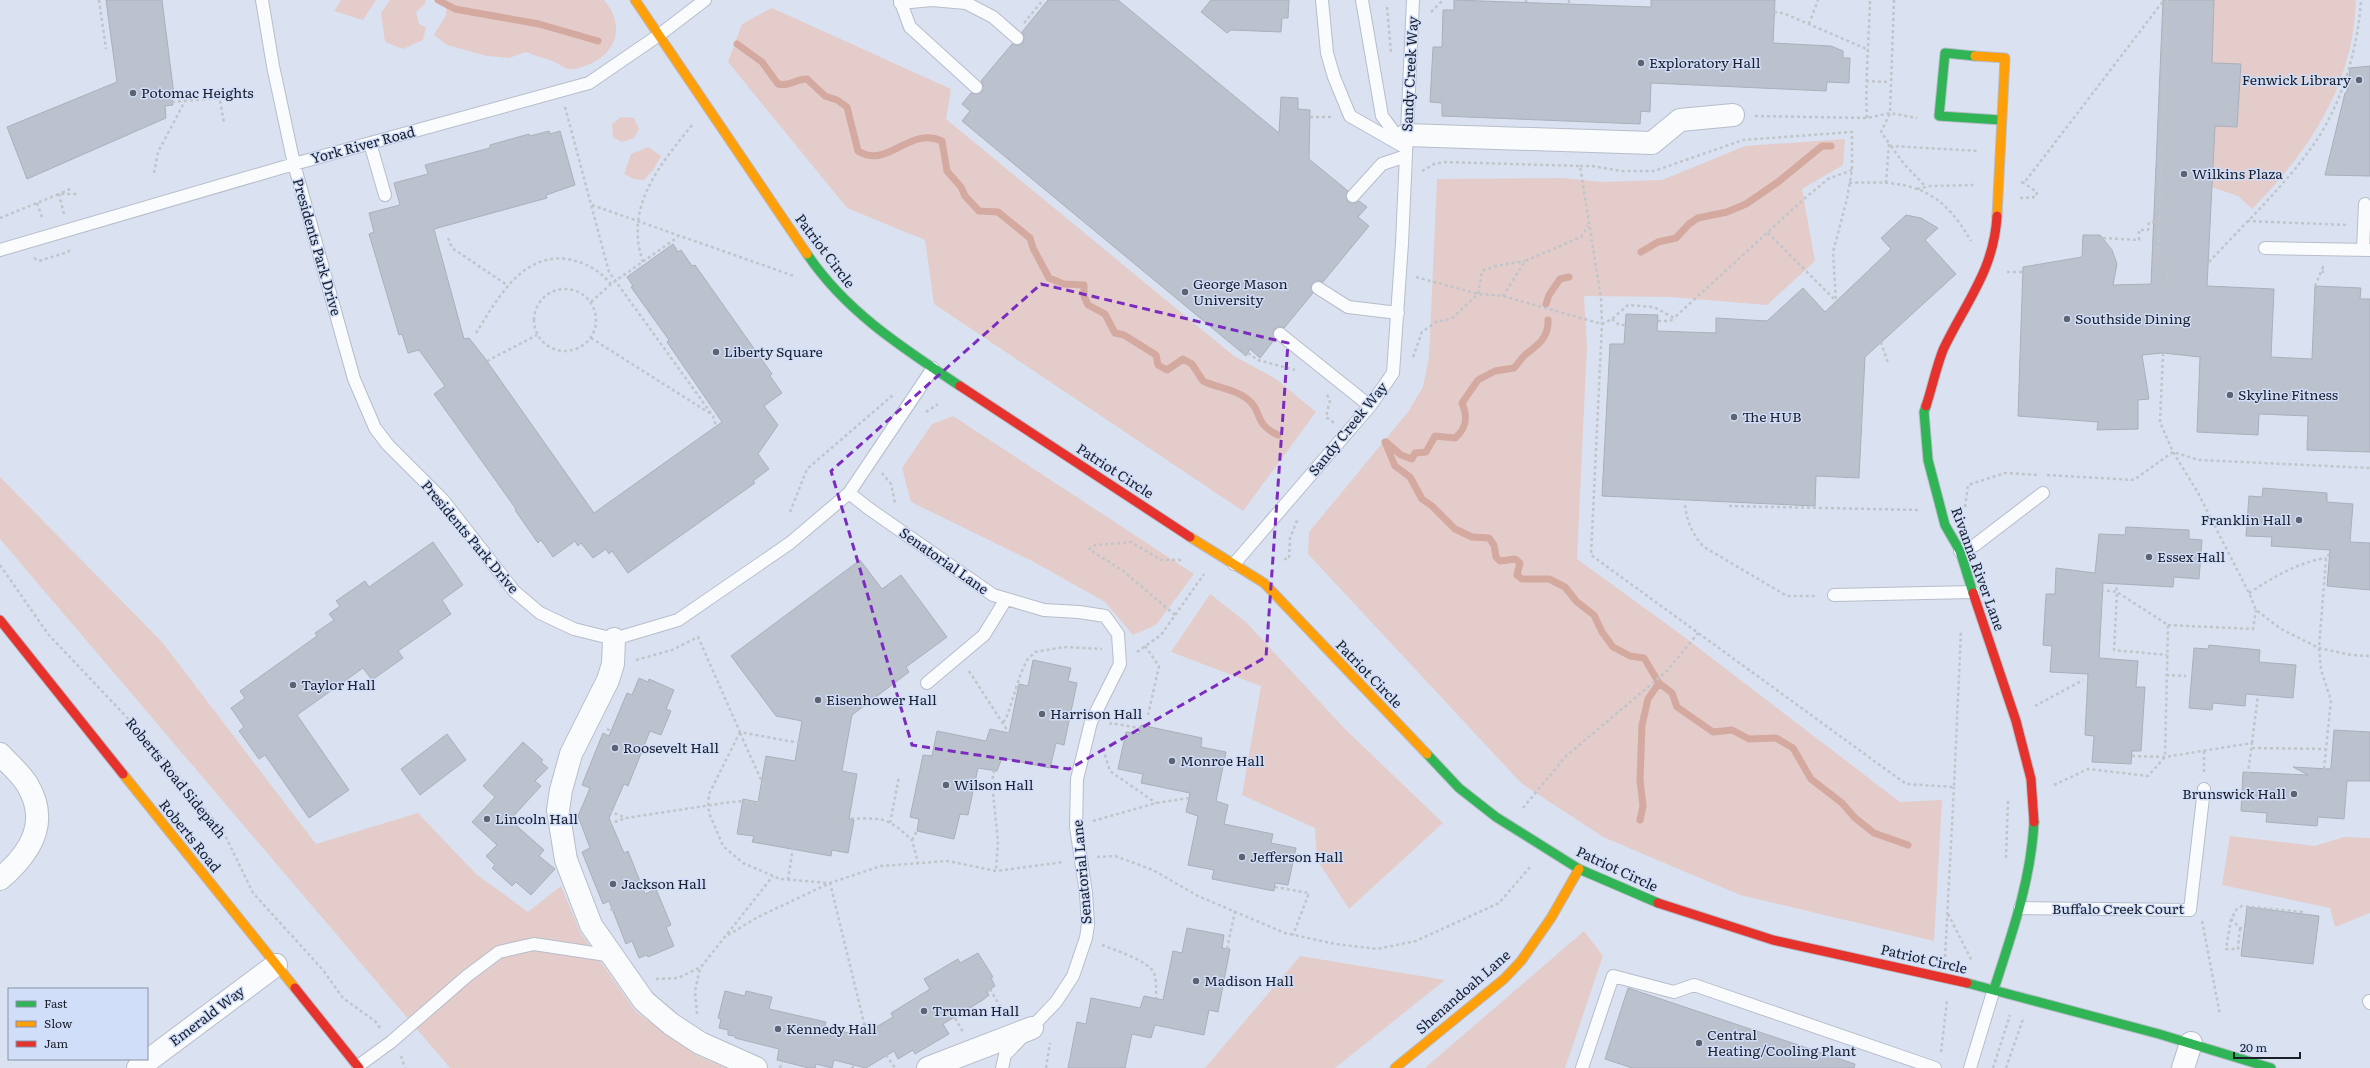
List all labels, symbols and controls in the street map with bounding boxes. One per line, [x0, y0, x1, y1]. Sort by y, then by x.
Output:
street label: Sandy Creek Way [1396, 15, 1422, 132]
place label: Exploratory Hall [1649, 52, 1761, 72]
marker: Exploratory Hall [1636, 58, 1646, 68]
place label: Fenwick Library [2242, 69, 2352, 89]
marker: Fenwick Library [2354, 75, 2364, 85]
place label: Potomac Heights [141, 82, 254, 102]
marker: Potomac Heights [128, 88, 138, 98]
street label: York River Road [308, 120, 418, 168]
place label: Wilkins Plaza [2192, 163, 2283, 183]
marker: Wilkins Plaza [2179, 169, 2189, 179]
street label: Presidents Park Drive [289, 176, 347, 318]
street label: Patriot Circle [791, 209, 860, 292]
place label: George Mason University [1193, 273, 1288, 309]
marker: George Mason University [1180, 287, 1190, 297]
place label: Southside Dining [2075, 308, 2191, 328]
marker: Southside Dining [2062, 314, 2072, 324]
place label: Liberty Square [724, 341, 823, 361]
marker: Liberty Square [711, 347, 721, 357]
street label: Sandy Creek Way [1303, 376, 1392, 480]
place label: Skyline Fitness [2238, 384, 2338, 404]
marker: Skyline Fitness [2225, 390, 2235, 400]
place label: The HUB [1742, 406, 1802, 426]
marker: The HUB [1729, 412, 1739, 422]
street label: Patriot Circle [1073, 438, 1158, 503]
street label: Presidents Park Drive [417, 475, 524, 597]
street label: Rivanna River Lane [1947, 504, 2011, 633]
place label: Franklin Hall [2201, 509, 2291, 529]
marker: Franklin Hall [2294, 515, 2304, 525]
street label: Senatorial Lane [896, 522, 993, 598]
place label: Essex Hall [2157, 546, 2226, 566]
marker: Essex Hall [2144, 552, 2154, 562]
street label: Patriot Circle [1332, 635, 1408, 712]
place label: Taylor Hall [301, 674, 376, 694]
marker: Taylor Hall [288, 680, 298, 690]
place label: Eisenhower Hall [826, 689, 937, 709]
marker: Eisenhower Hall [813, 695, 823, 705]
place label: Harrison Hall [1050, 703, 1142, 723]
marker: Harrison Hall [1037, 709, 1047, 719]
street label: Roberts Road Sidepath [122, 714, 230, 842]
place label: Roosevelt Hall [623, 737, 719, 757]
marker: Roosevelt Hall [610, 743, 620, 753]
place label: Monroe Hall [1180, 750, 1265, 770]
marker: Monroe Hall [1167, 756, 1177, 766]
place label: Wilson Hall [954, 774, 1034, 794]
marker: Wilson Hall [941, 780, 951, 790]
place label: Brunswick Hall [2182, 783, 2286, 803]
marker: Brunswick Hall [2289, 789, 2299, 799]
street label: Roberts Road [156, 796, 224, 876]
place label: Lincoln Hall [495, 808, 578, 828]
marker: Lincoln Hall [482, 814, 492, 824]
street label: Senatorial Lane [1066, 819, 1096, 925]
street label: Patriot Circle [1573, 840, 1662, 896]
place label: Jefferson Hall [1250, 846, 1344, 866]
marker: Jefferson Hall [1237, 852, 1247, 862]
place label: Jackson Hall [621, 873, 707, 893]
marker: Jackson Hall [608, 879, 618, 889]
street label: Buffalo Creek Court [2052, 898, 2184, 918]
street label: Patriot Circle [1879, 938, 1969, 978]
street label: Shenandoah Lane [1411, 944, 1514, 1038]
place label: Madison Hall [1204, 970, 1294, 990]
marker: Madison Hall [1191, 976, 1201, 986]
street label: Emerald Way [165, 980, 249, 1050]
legend [8, 988, 148, 1060]
text: Fast [44, 994, 68, 1012]
place label: Truman Hall [932, 1000, 1020, 1020]
marker: Truman Hall [919, 1006, 929, 1016]
text: Slow [44, 1014, 73, 1032]
place label: Kennedy Hall [786, 1018, 877, 1038]
marker: Kennedy Hall [773, 1024, 783, 1034]
place label: Central Heating/Cooling Plant [1707, 1024, 1856, 1060]
text: Jam [44, 1034, 69, 1052]
scale bar [2234, 1034, 2300, 1060]
marker: Central Heating/Cooling Plant [1694, 1038, 1704, 1048]
text: 20 m [2240, 1038, 2267, 1056]

